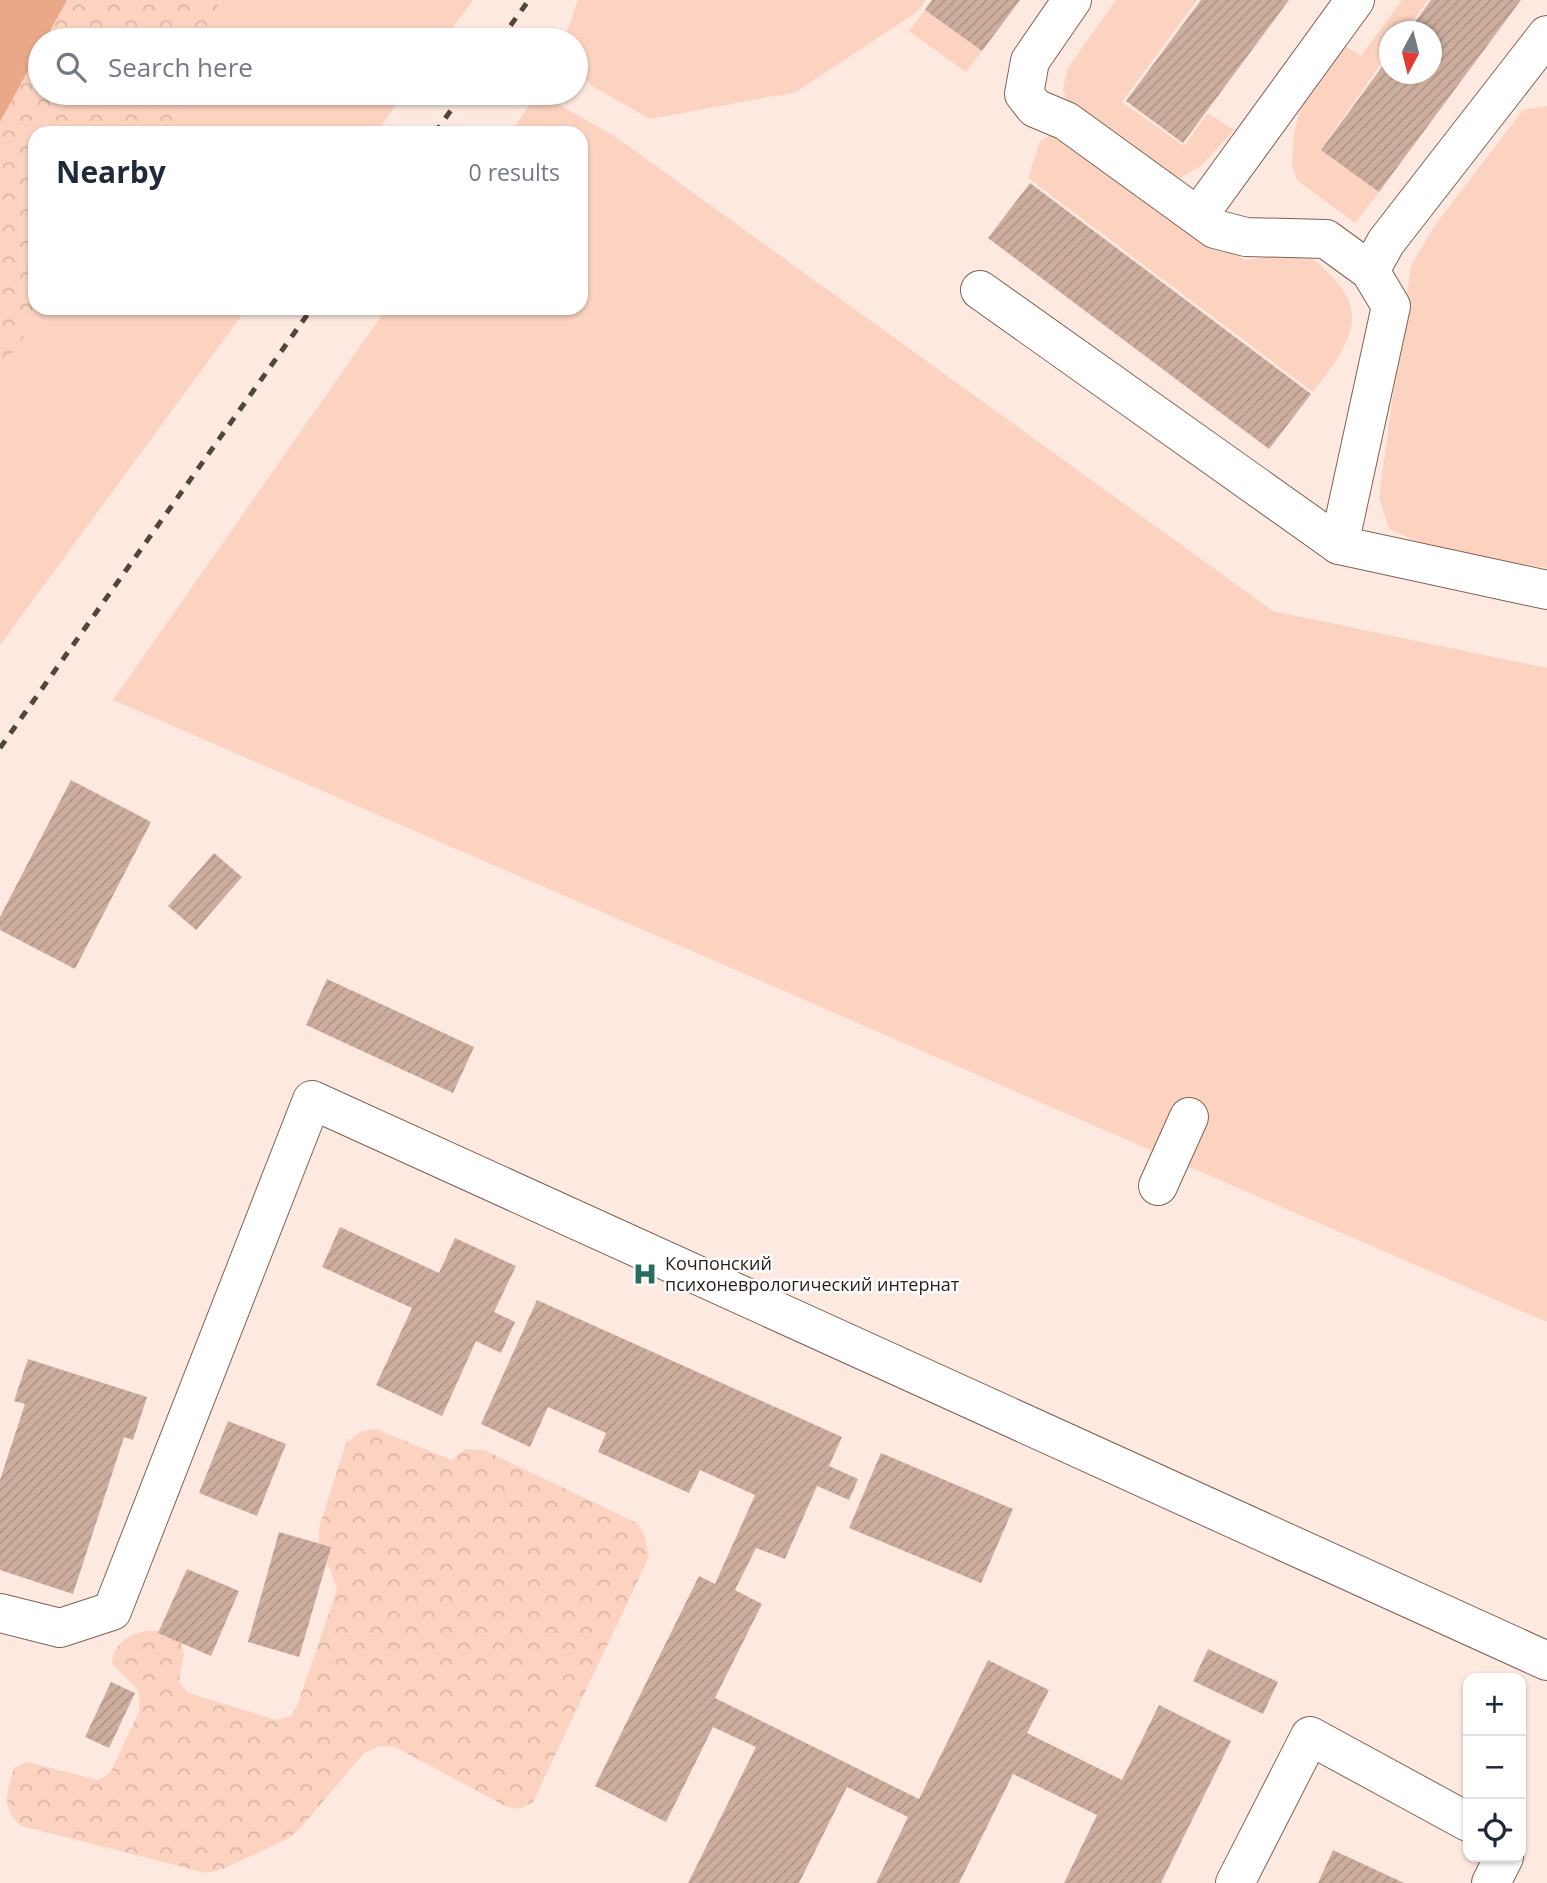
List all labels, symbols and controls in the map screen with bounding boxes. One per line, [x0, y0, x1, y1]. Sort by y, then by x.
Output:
north arrow [1379, 21, 1442, 84]
search box [28, 28, 588, 105]
icon: search [52, 48, 90, 86]
text: Search here [108, 49, 253, 85]
text: Nearby [56, 151, 166, 192]
text: 0 results [469, 156, 560, 188]
place label: Кочпонский психоневрологический интернат [665, 1251, 960, 1296]
hospital icon: Кочпонский психоневрологический интернат [631, 1260, 659, 1288]
map controls [1463, 1673, 1526, 1862]
button: + [1463, 1673, 1526, 1736]
button: − [1463, 1736, 1526, 1799]
button: locate [1463, 1799, 1526, 1862]

